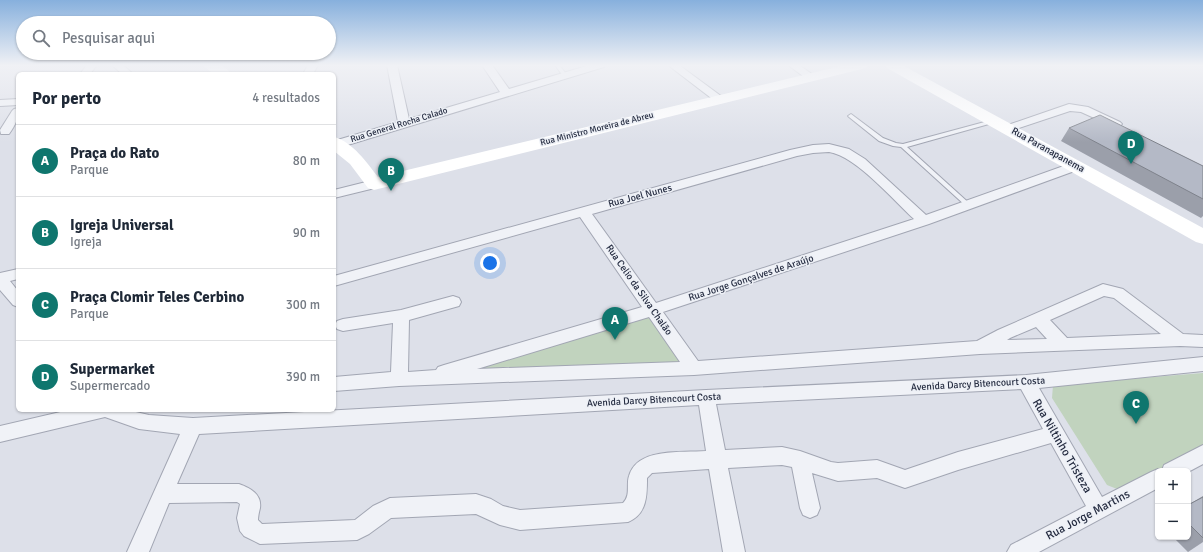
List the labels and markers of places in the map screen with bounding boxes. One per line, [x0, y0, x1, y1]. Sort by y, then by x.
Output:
pin: D [1118, 131, 1144, 164]
pin: B [378, 158, 404, 191]
pin: A [602, 307, 628, 340]
pin: C [1123, 391, 1149, 424]

